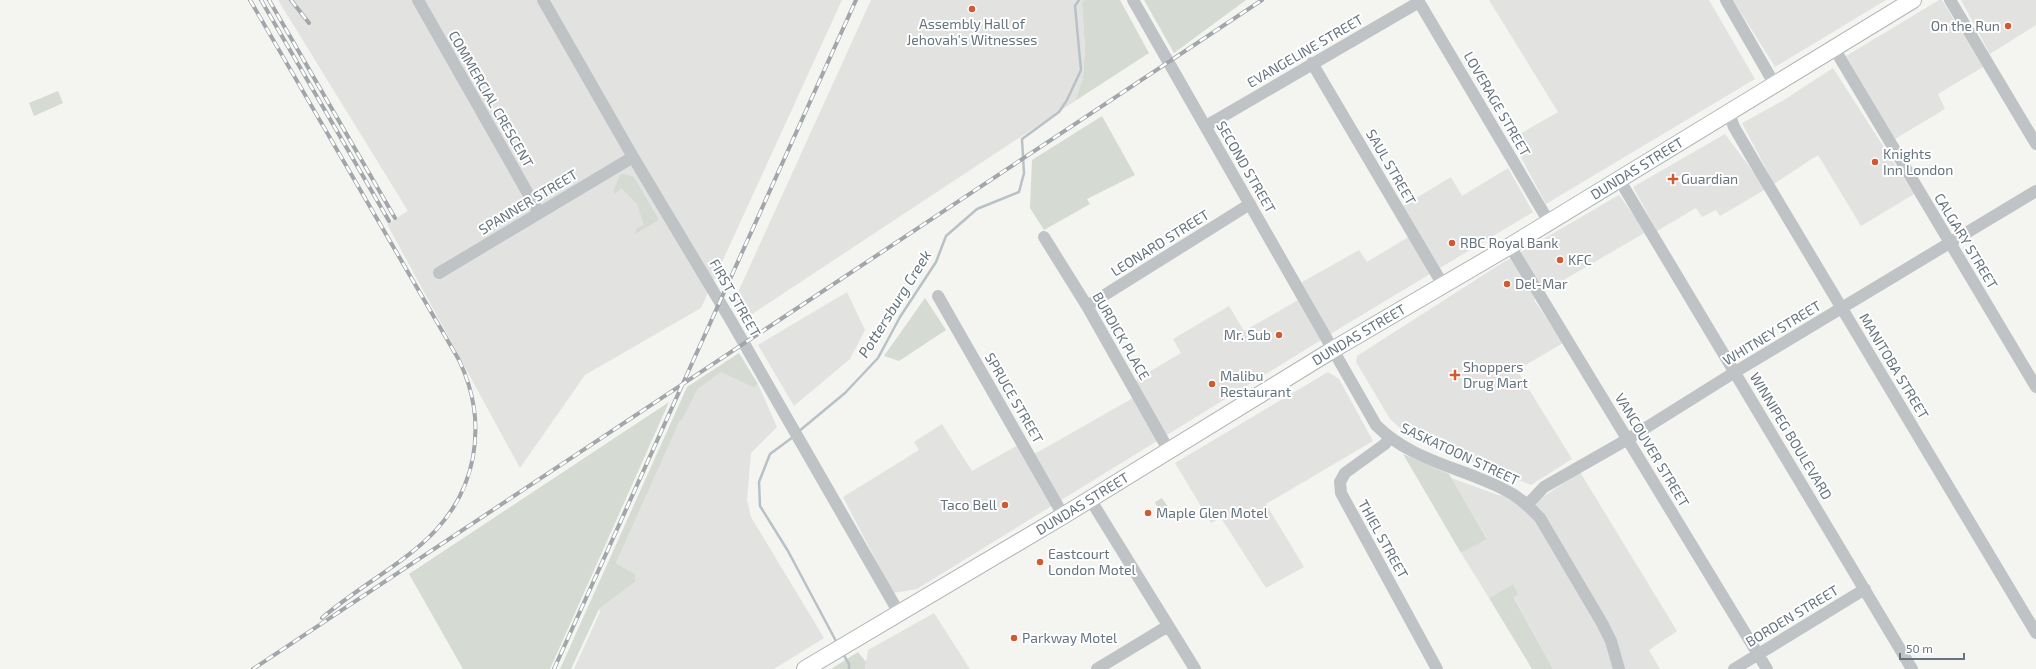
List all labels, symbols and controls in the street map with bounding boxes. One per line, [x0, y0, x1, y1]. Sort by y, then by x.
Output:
marker: Assembly Hall of Jehovah's Witnesses [967, 4, 977, 14]
street label: EVANGELINE STREET [1244, 10, 1366, 91]
place label: Assembly Hall of Jehovah's Witnesses [907, 15, 1037, 48]
place label: On the Run [1931, 17, 2000, 34]
marker: On the Run [2003, 21, 2013, 31]
street label: COMMERCIAL CRESCENT [445, 27, 537, 170]
street label: LOVERAGE STREET [1461, 48, 1534, 159]
street label: SECOND STREET [1213, 118, 1280, 216]
street label: SAUL STREET [1363, 126, 1420, 207]
street label: DUNDAS STREET [1587, 133, 1686, 203]
place label: Knights Inn London [1883, 145, 1953, 178]
marker: Knights Inn London [1870, 157, 1880, 167]
street label: SPANNER STREET [475, 165, 580, 238]
place label: Guardian [1681, 170, 1738, 187]
marker: Guardian [1668, 174, 1678, 184]
street label: CALGARY STREET [1931, 190, 2002, 292]
street label: LEONARD STREET [1108, 206, 1212, 280]
place label: RBC Royal Bank [1460, 234, 1558, 251]
marker: RBC Royal Bank [1447, 238, 1457, 248]
water label: Pottersburg Creek [854, 246, 935, 361]
place label: KFC [1568, 251, 1592, 268]
marker: KFC [1555, 255, 1565, 265]
street label: FIRST STREET [706, 256, 765, 340]
place label: Del-Mar [1515, 275, 1568, 292]
marker: Del-Mar [1502, 279, 1512, 289]
street label: BURDICK PLACE [1089, 289, 1154, 383]
street label: WHITNEY STREET [1720, 297, 1824, 369]
street label: DUNDAS STREET [1309, 300, 1409, 369]
street label: MANITOBA STREET [1856, 310, 1933, 422]
place label: Mr. Sub [1224, 326, 1271, 343]
marker: Mr. Sub [1274, 330, 1284, 340]
street label: SPRUCE STREET [982, 350, 1047, 446]
place label: Shoppers Drug Mart [1463, 358, 1528, 391]
place label: Malibu Restaurant [1220, 367, 1291, 400]
street label: WINNIPEG BOULEVARD [1747, 369, 1836, 502]
marker: Shoppers Drug Mart [1450, 370, 1460, 380]
marker: Malibu Restaurant [1207, 379, 1217, 389]
street label: VANCOUVER STREET [1612, 390, 1693, 510]
street label: SASKATOON STREET [1398, 419, 1522, 488]
street label: DUNDAS STREET [1033, 468, 1132, 538]
place label: Taco Bell [940, 496, 998, 513]
street label: THIEL STREET [1355, 496, 1412, 581]
marker: Taco Bell [1000, 500, 1010, 510]
place label: Maple Glen Motel [1156, 504, 1269, 521]
marker: Maple Glen Motel [1143, 508, 1153, 518]
place label: Eastcourt London Motel [1048, 545, 1137, 578]
marker: Eastcourt London Motel [1035, 557, 1045, 567]
street label: BORDEN STREET [1742, 581, 1841, 650]
place label: Parkway Motel [1022, 629, 1118, 646]
marker: Parkway Motel [1009, 633, 1019, 643]
scale bar [1900, 635, 1964, 661]
text: 50 m [1906, 641, 1933, 655]

